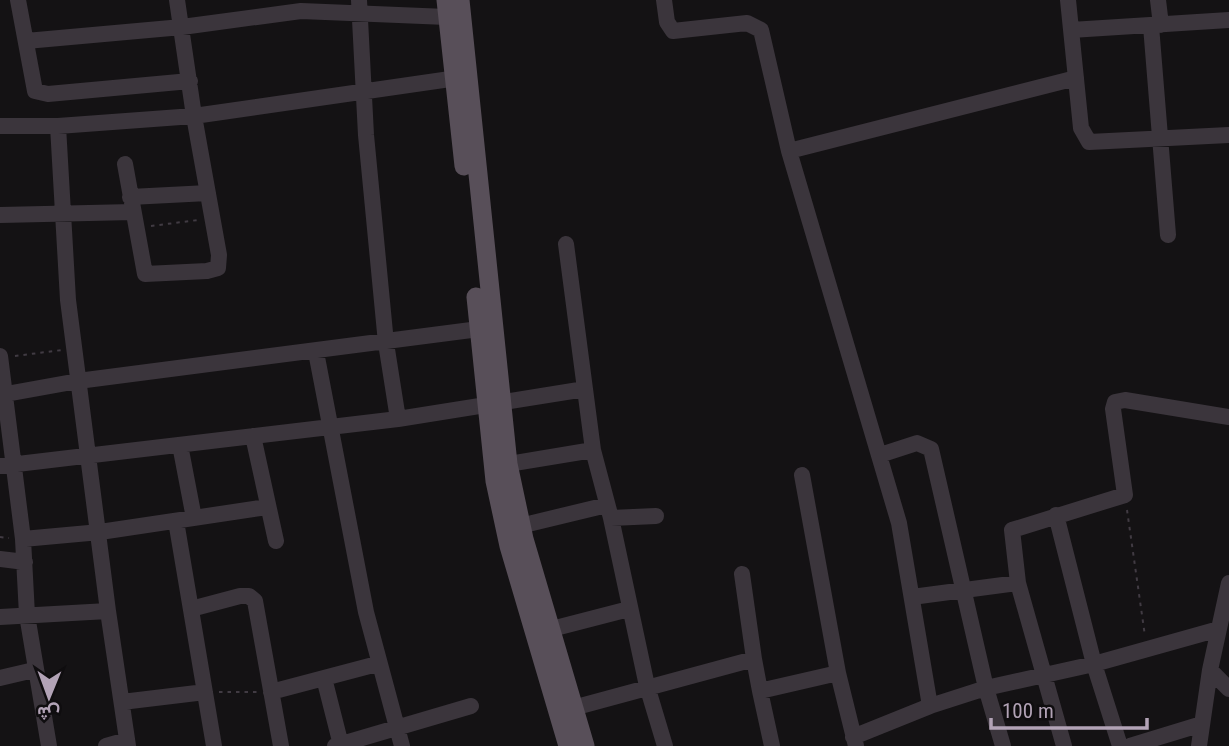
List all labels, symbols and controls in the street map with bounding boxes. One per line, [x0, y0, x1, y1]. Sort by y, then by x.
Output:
north arrow [14, 662, 84, 732]
scale bar [991, 686, 1147, 730]
text: 100 m [1002, 699, 1054, 723]
text: ش [37, 702, 60, 725]

